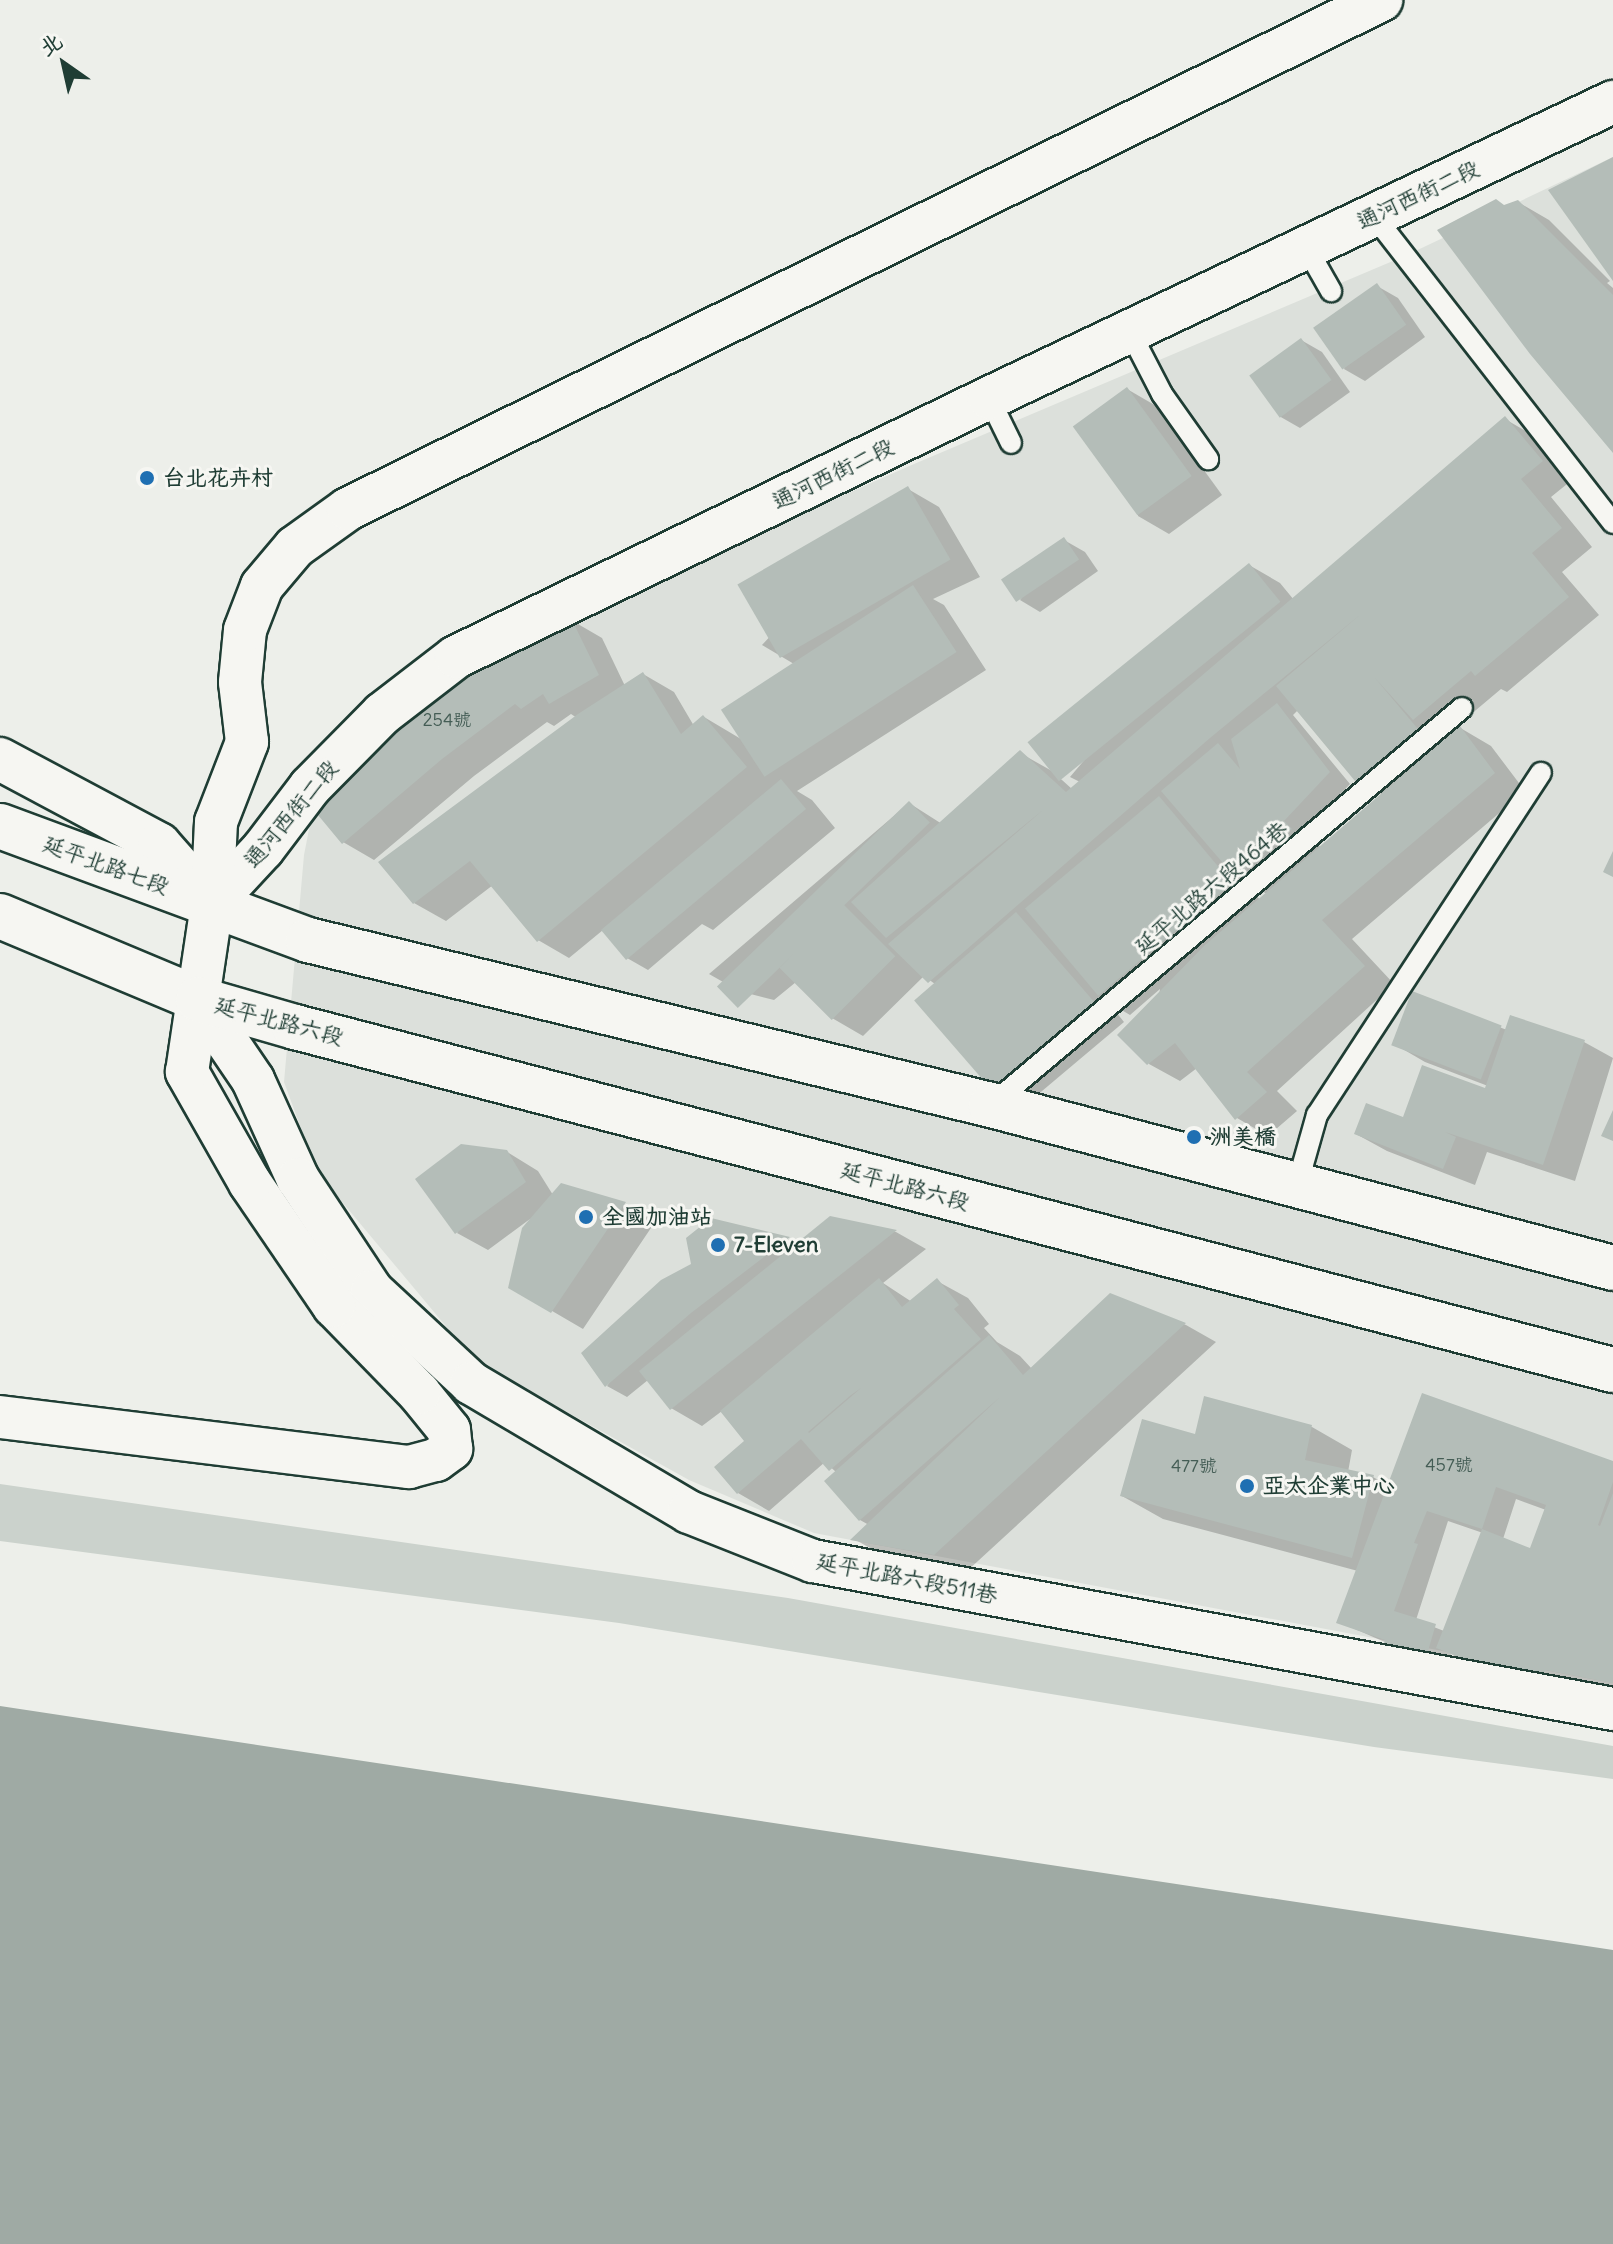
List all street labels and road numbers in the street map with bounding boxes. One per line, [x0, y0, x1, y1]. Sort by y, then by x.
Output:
street label: 通河西街二段 [1353, 155, 1483, 235]
street label: 通河西街二段 [768, 433, 898, 515]
street label: 通河西街二段 [238, 755, 344, 873]
street label: 延平北路六段464巷 [1129, 816, 1293, 960]
street label: 延平北路七段 [39, 830, 173, 900]
street label: 延平北路六段 [212, 991, 346, 1051]
street label: 延平北路六段 [838, 1156, 972, 1216]
street label: 延平北路六段511巷 [814, 1547, 1000, 1609]

